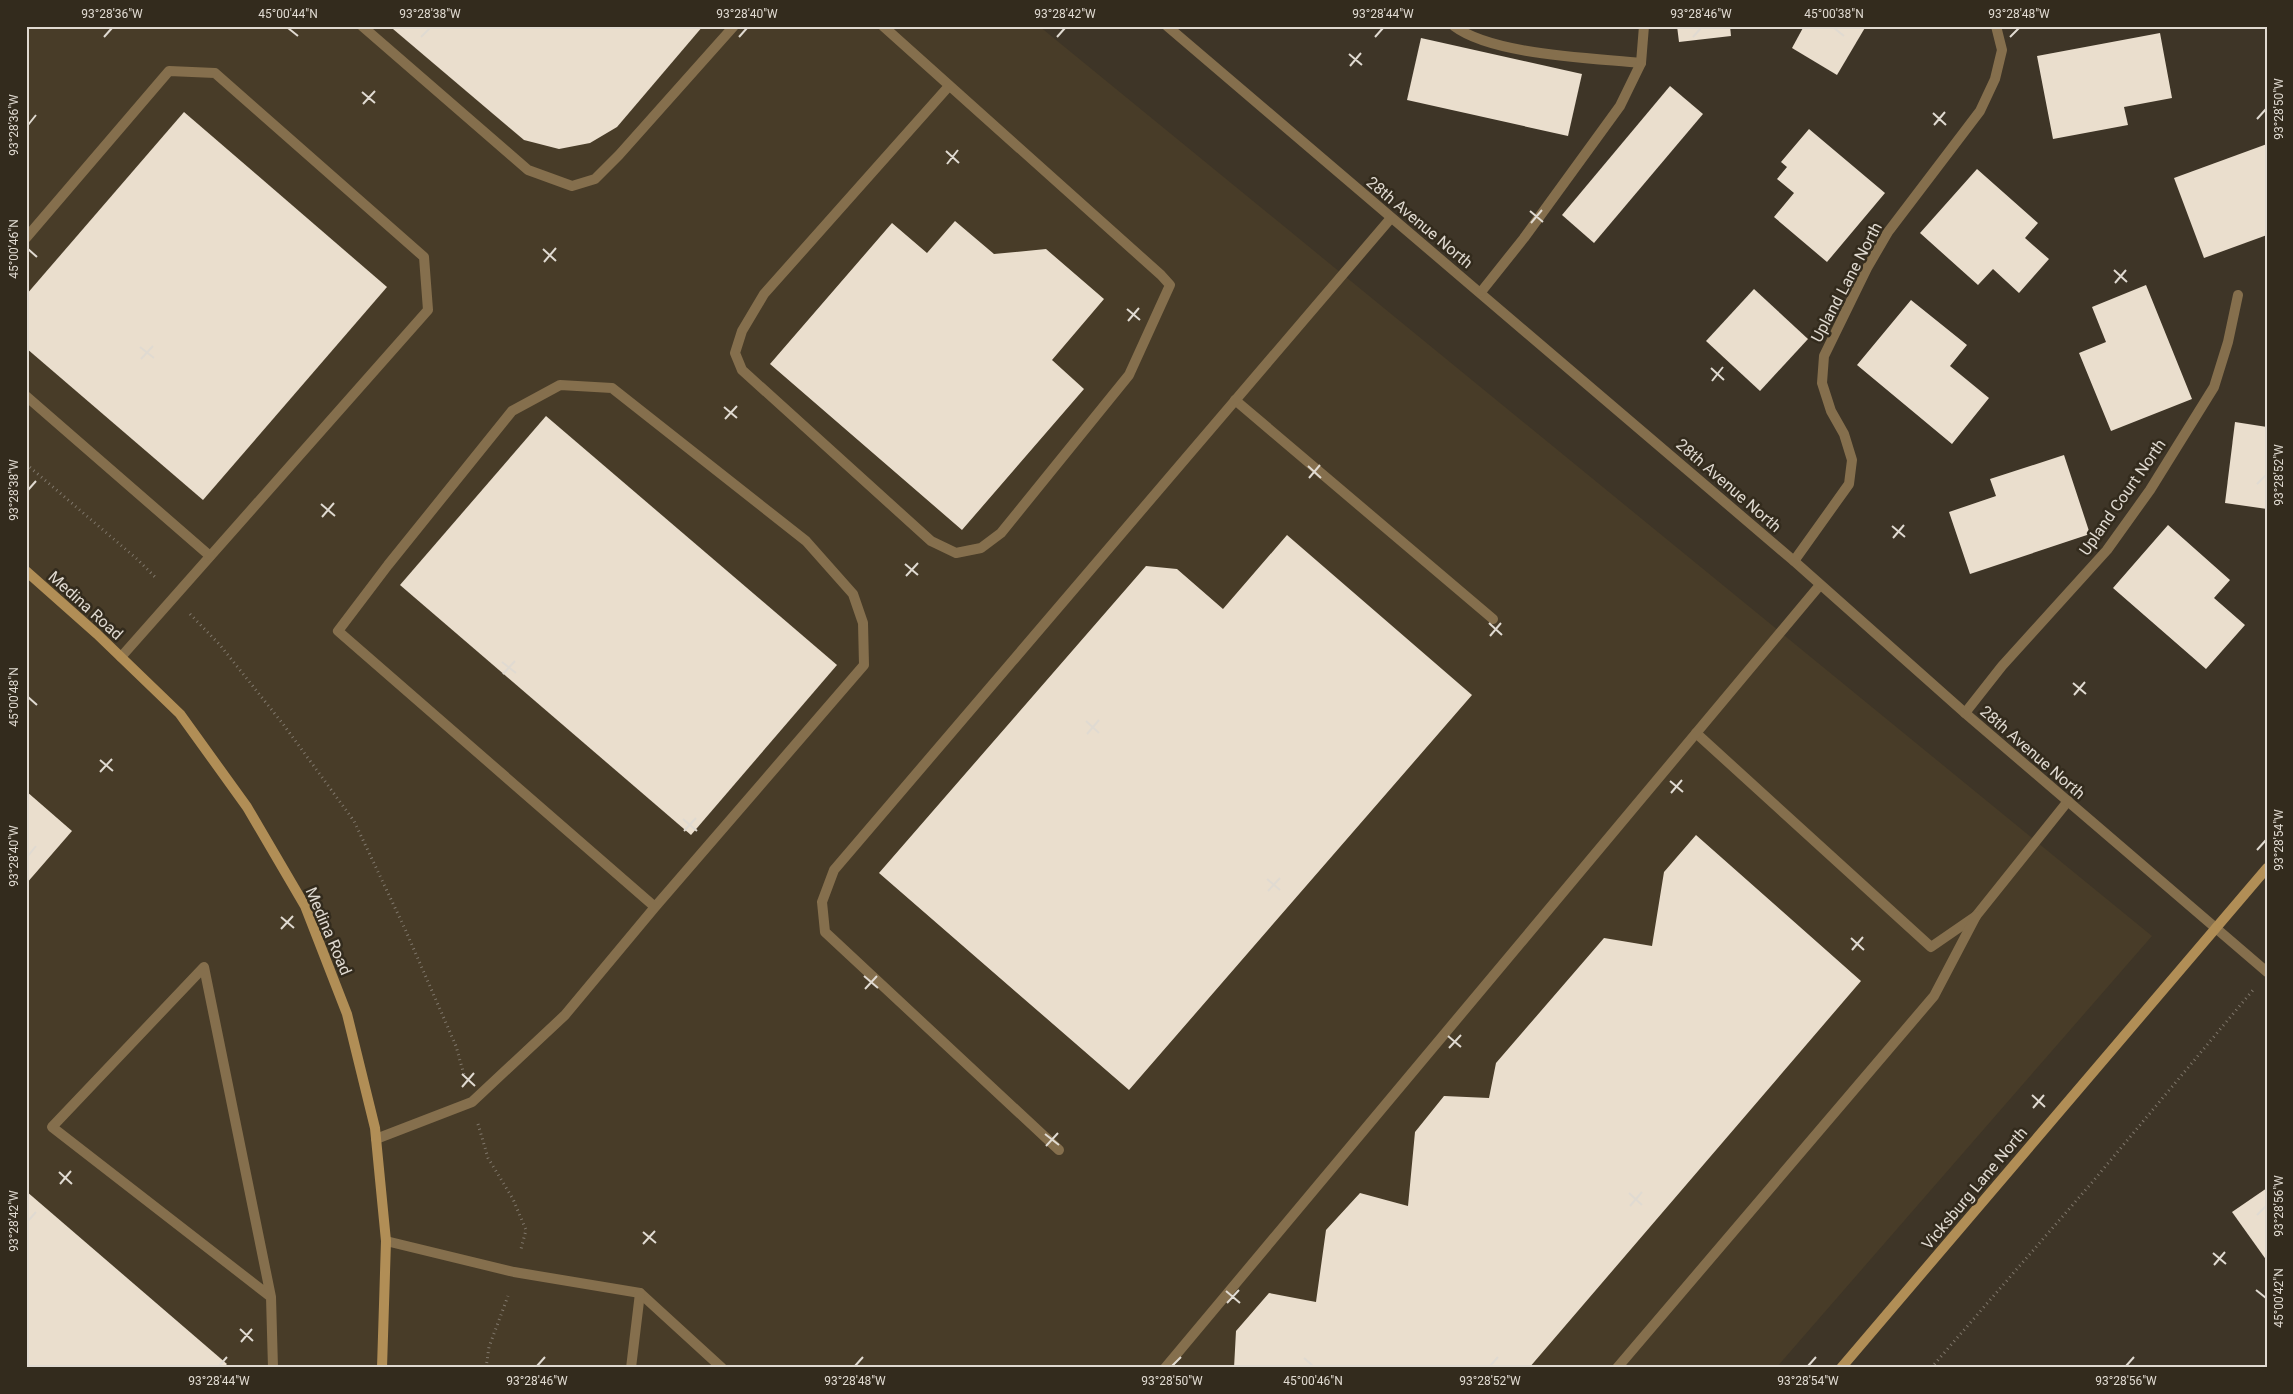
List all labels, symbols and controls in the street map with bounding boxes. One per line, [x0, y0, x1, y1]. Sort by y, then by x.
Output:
text: 93°28'36"W [81, 7, 143, 21]
text: 45°00'44"N [258, 7, 318, 21]
text: 93°28'38"W [399, 7, 461, 21]
text: 93°28'40"W [716, 7, 778, 21]
text: 93°28'42"W [1034, 7, 1096, 21]
text: 93°28'44"W [1352, 7, 1414, 21]
text: 93°28'46"W [1670, 7, 1732, 21]
text: 45°00'38"N [1804, 7, 1864, 21]
text: 93°28'48"W [1988, 7, 2050, 21]
text: 93°28'50"W [2272, 78, 2286, 140]
text: 93°28'36"W [7, 94, 21, 156]
street label: 28th Avenue North [1363, 172, 1477, 272]
text: 45°00'46"N [7, 219, 21, 279]
street label: Upland Lane North [1807, 219, 1886, 345]
street label: 28th Avenue North [1672, 435, 1785, 536]
street label: Upland Court North [2075, 435, 2170, 559]
text: 93°28'52"W [2272, 444, 2286, 506]
text: 93°28'38"W [7, 459, 21, 521]
street label: Medina Road [45, 567, 127, 644]
text: 45°00'48"N [7, 667, 21, 727]
street label: 28th Avenue North [1976, 702, 2089, 803]
text: 93°28'54"W [2272, 809, 2286, 871]
text: 93°28'40"W [7, 825, 21, 887]
street label: Medina Road [302, 884, 356, 978]
street label: Vicksburg Lane North [1918, 1123, 2031, 1253]
text: 93°28'56"W [2272, 1175, 2286, 1237]
text: 93°28'42"W [7, 1190, 21, 1252]
text: 45°00'42"N [2272, 1268, 2286, 1328]
text: 93°28'44"W [188, 1374, 250, 1388]
text: 93°28'46"W [506, 1374, 568, 1388]
text: 93°28'48"W [824, 1374, 886, 1388]
text: 93°28'50"W [1141, 1374, 1203, 1388]
text: 45°00'46"N [1283, 1374, 1343, 1388]
text: 93°28'52"W [1459, 1374, 1521, 1388]
text: 93°28'54"W [1777, 1374, 1839, 1388]
text: 93°28'56"W [2095, 1374, 2157, 1388]

